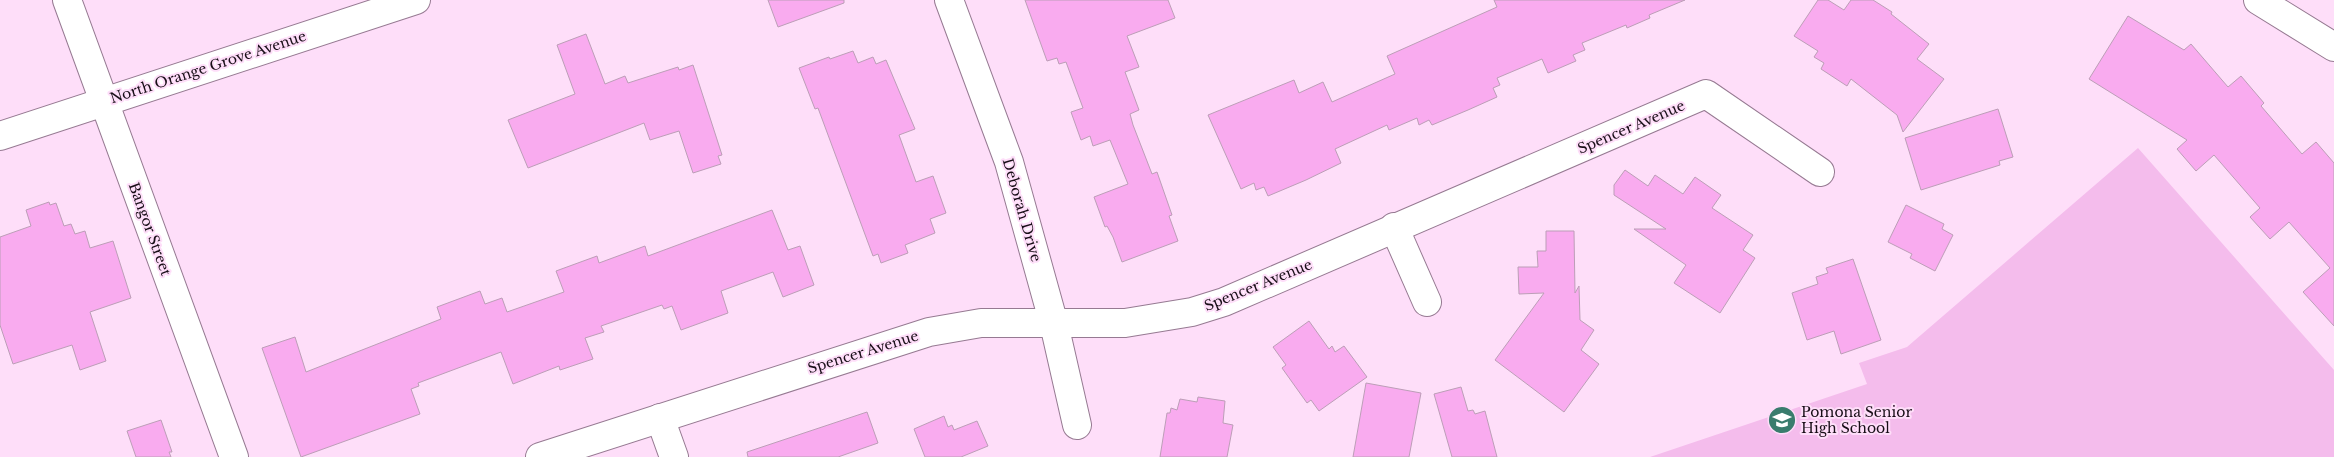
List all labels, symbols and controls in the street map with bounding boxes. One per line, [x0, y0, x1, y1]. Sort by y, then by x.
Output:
street label: North Orange Grove Avenue [108, 27, 308, 107]
street label: Spencer Avenue [1575, 96, 1687, 158]
street label: Deborah Drive [999, 156, 1045, 264]
street label: Bangor Street [125, 180, 175, 279]
street label: Spencer Avenue [1201, 255, 1315, 315]
street label: Spencer Avenue [806, 327, 920, 377]
place label: Pomona Senior High School [1801, 403, 1912, 437]
school or university icon: Pomona Senior High School [1767, 405, 1797, 435]

